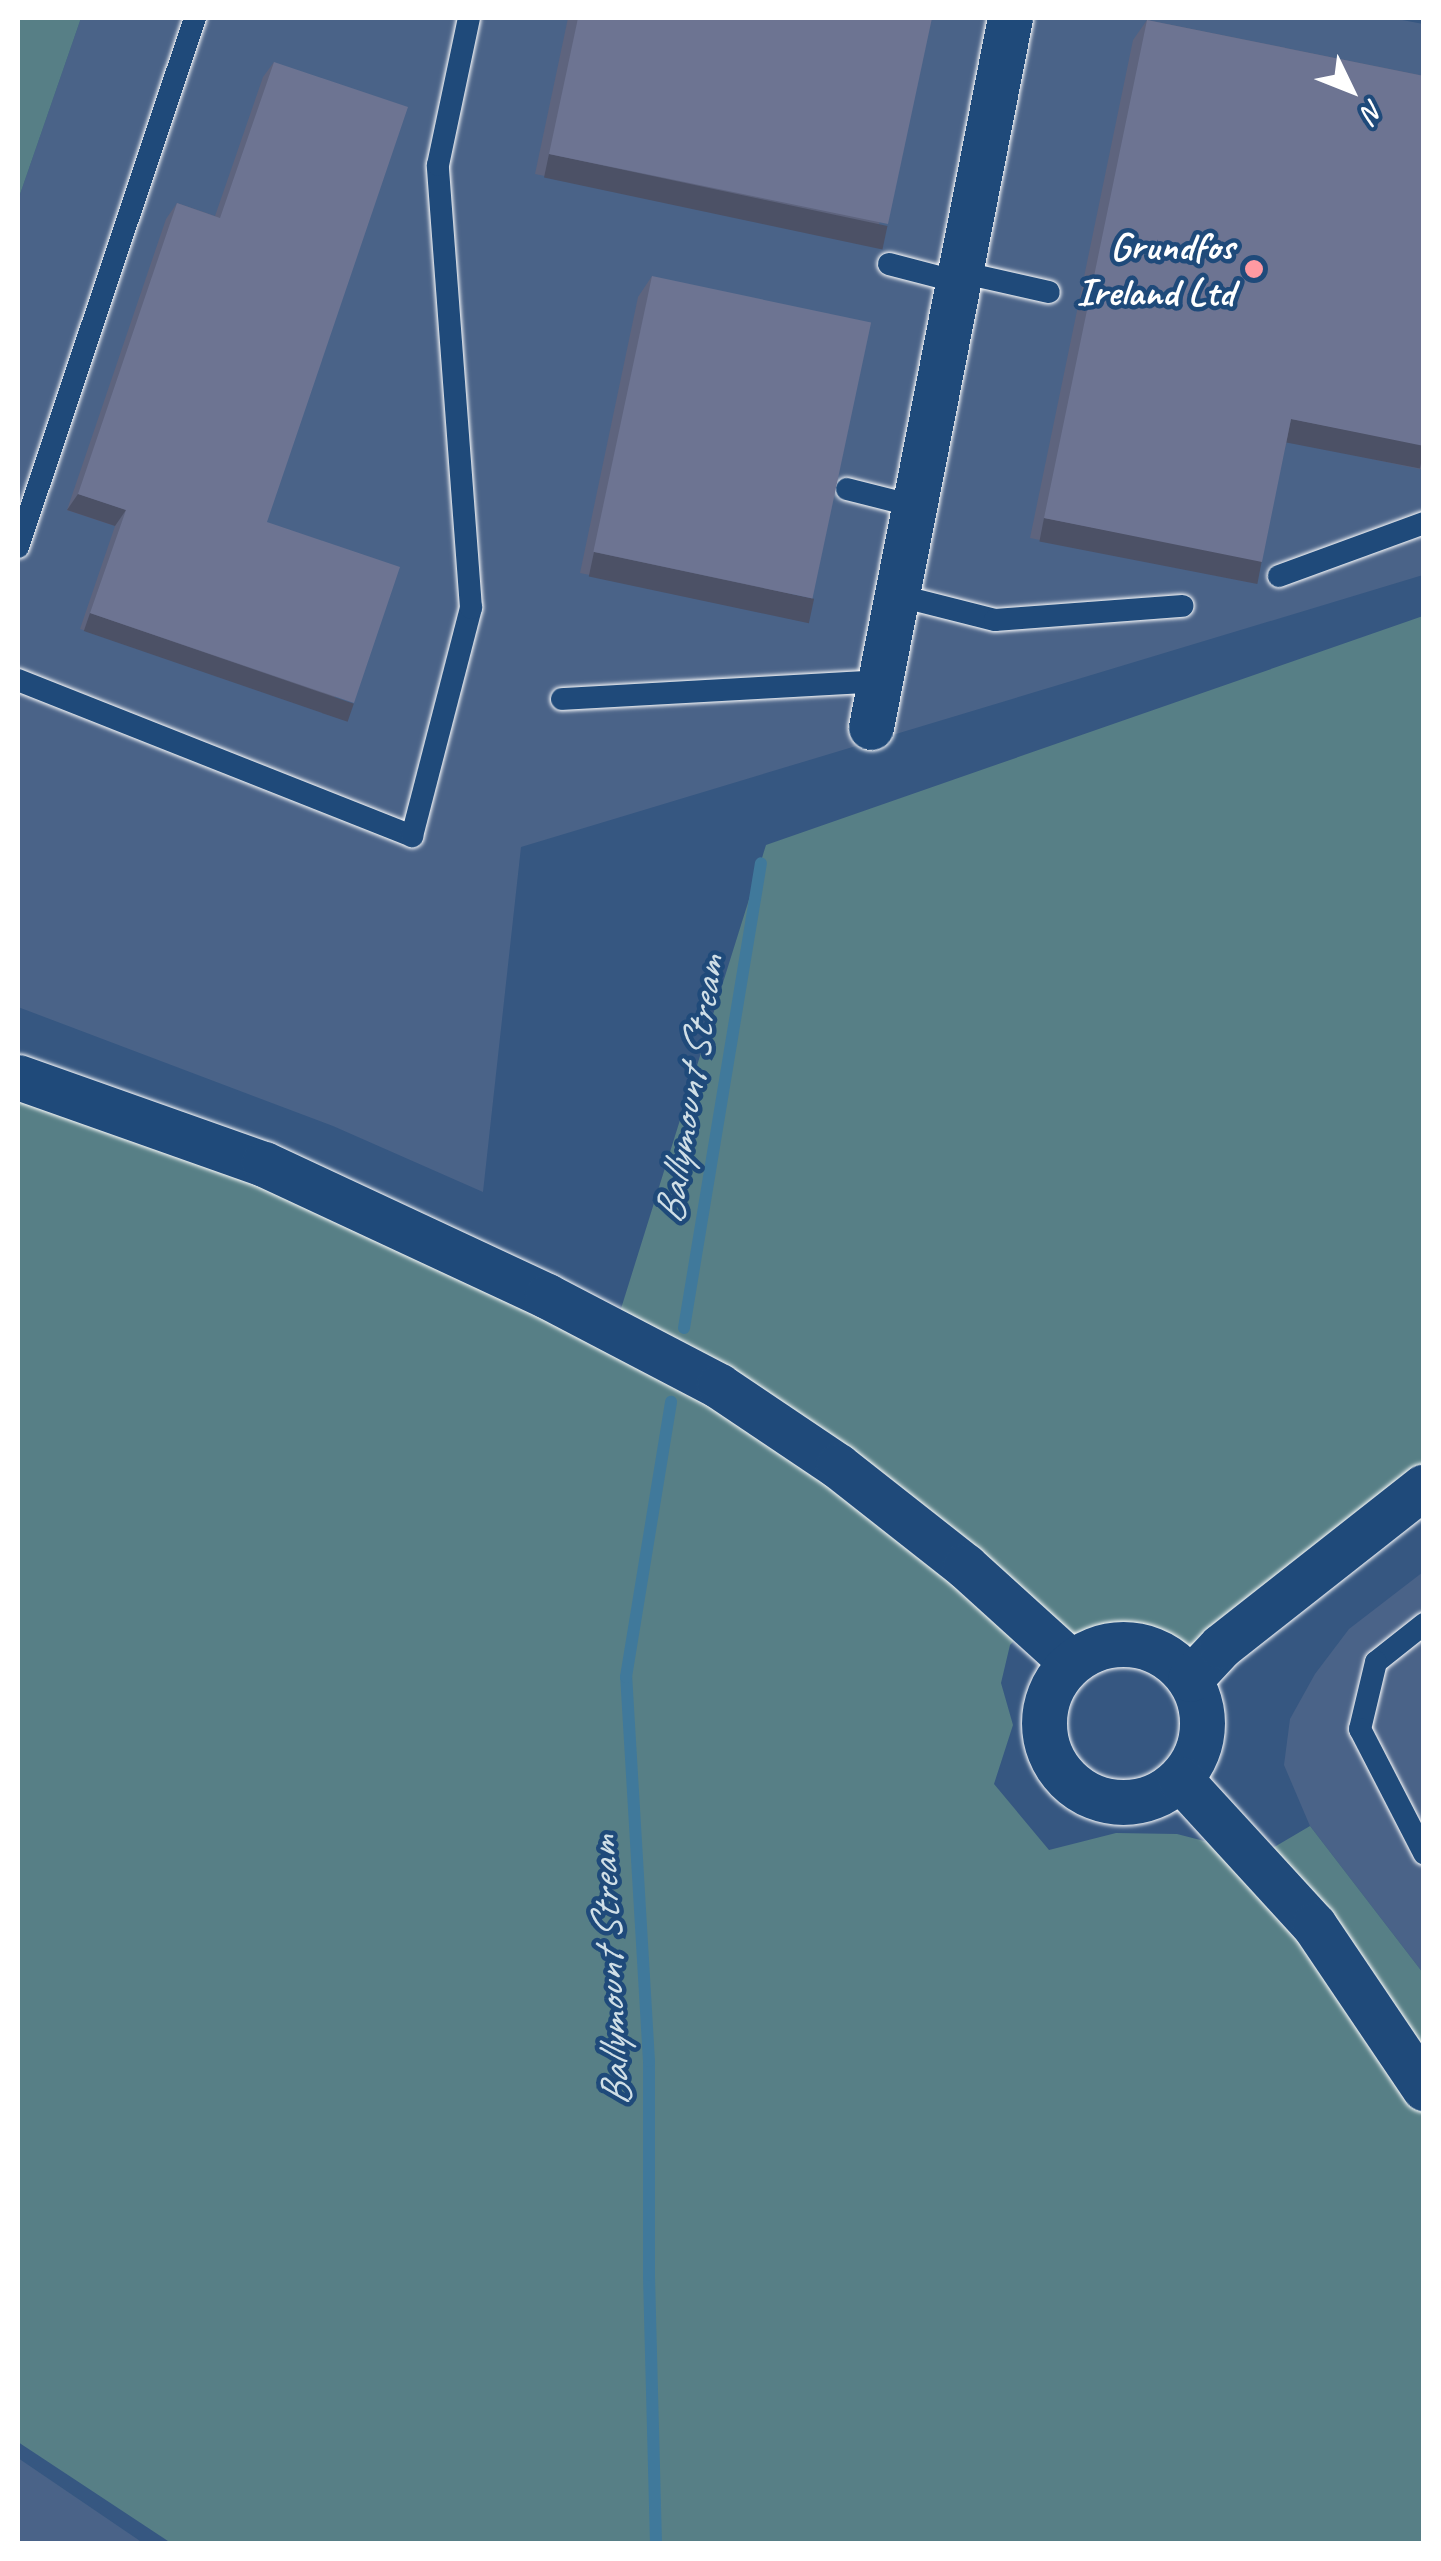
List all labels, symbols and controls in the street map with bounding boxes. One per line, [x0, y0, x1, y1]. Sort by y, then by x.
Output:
north arrow [1301, 40, 1401, 140]
text: N [1355, 93, 1392, 129]
place label: Grundfos Ireland Ltd [1077, 222, 1234, 316]
marker: Grundfos Ireland Ltd [1243, 258, 1265, 280]
water label: Ballymount Stream [644, 953, 736, 1227]
water label: Ballymount Stream [578, 1836, 642, 2108]

